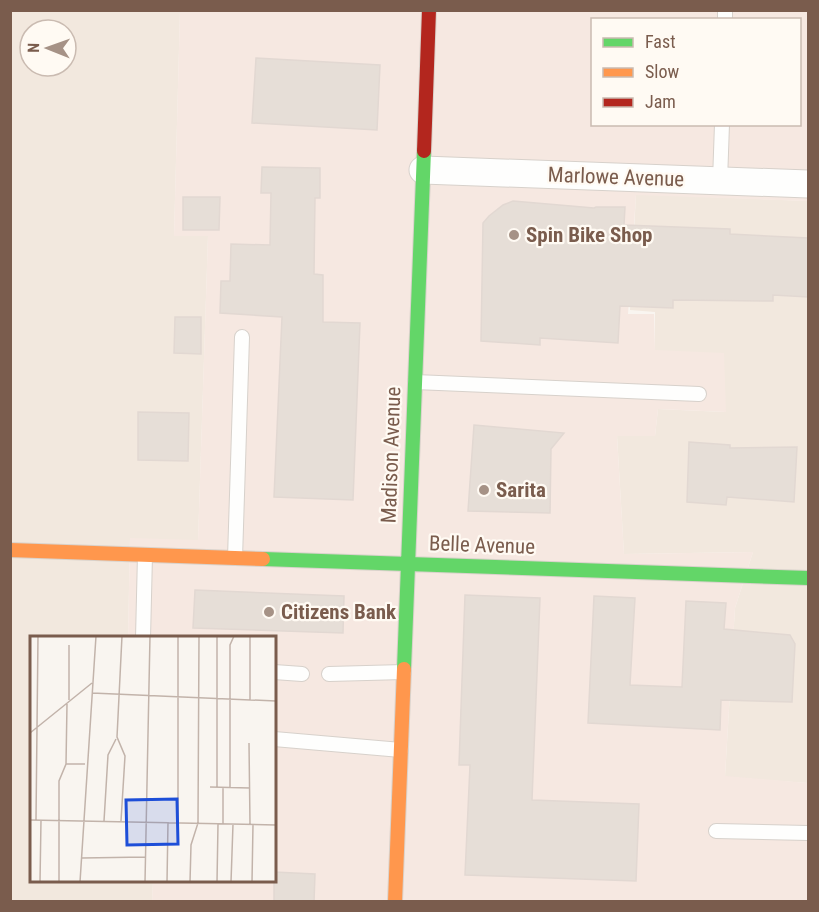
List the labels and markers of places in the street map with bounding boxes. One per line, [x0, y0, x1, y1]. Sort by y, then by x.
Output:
place label: Spin Bike Shop [526, 223, 653, 247]
marker: Spin Bike Shop [507, 228, 521, 242]
place label: Sarita [496, 478, 546, 502]
marker: Sarita [477, 483, 491, 497]
place label: Citizens Bank [281, 600, 397, 624]
marker: Citizens Bank [262, 605, 276, 619]

